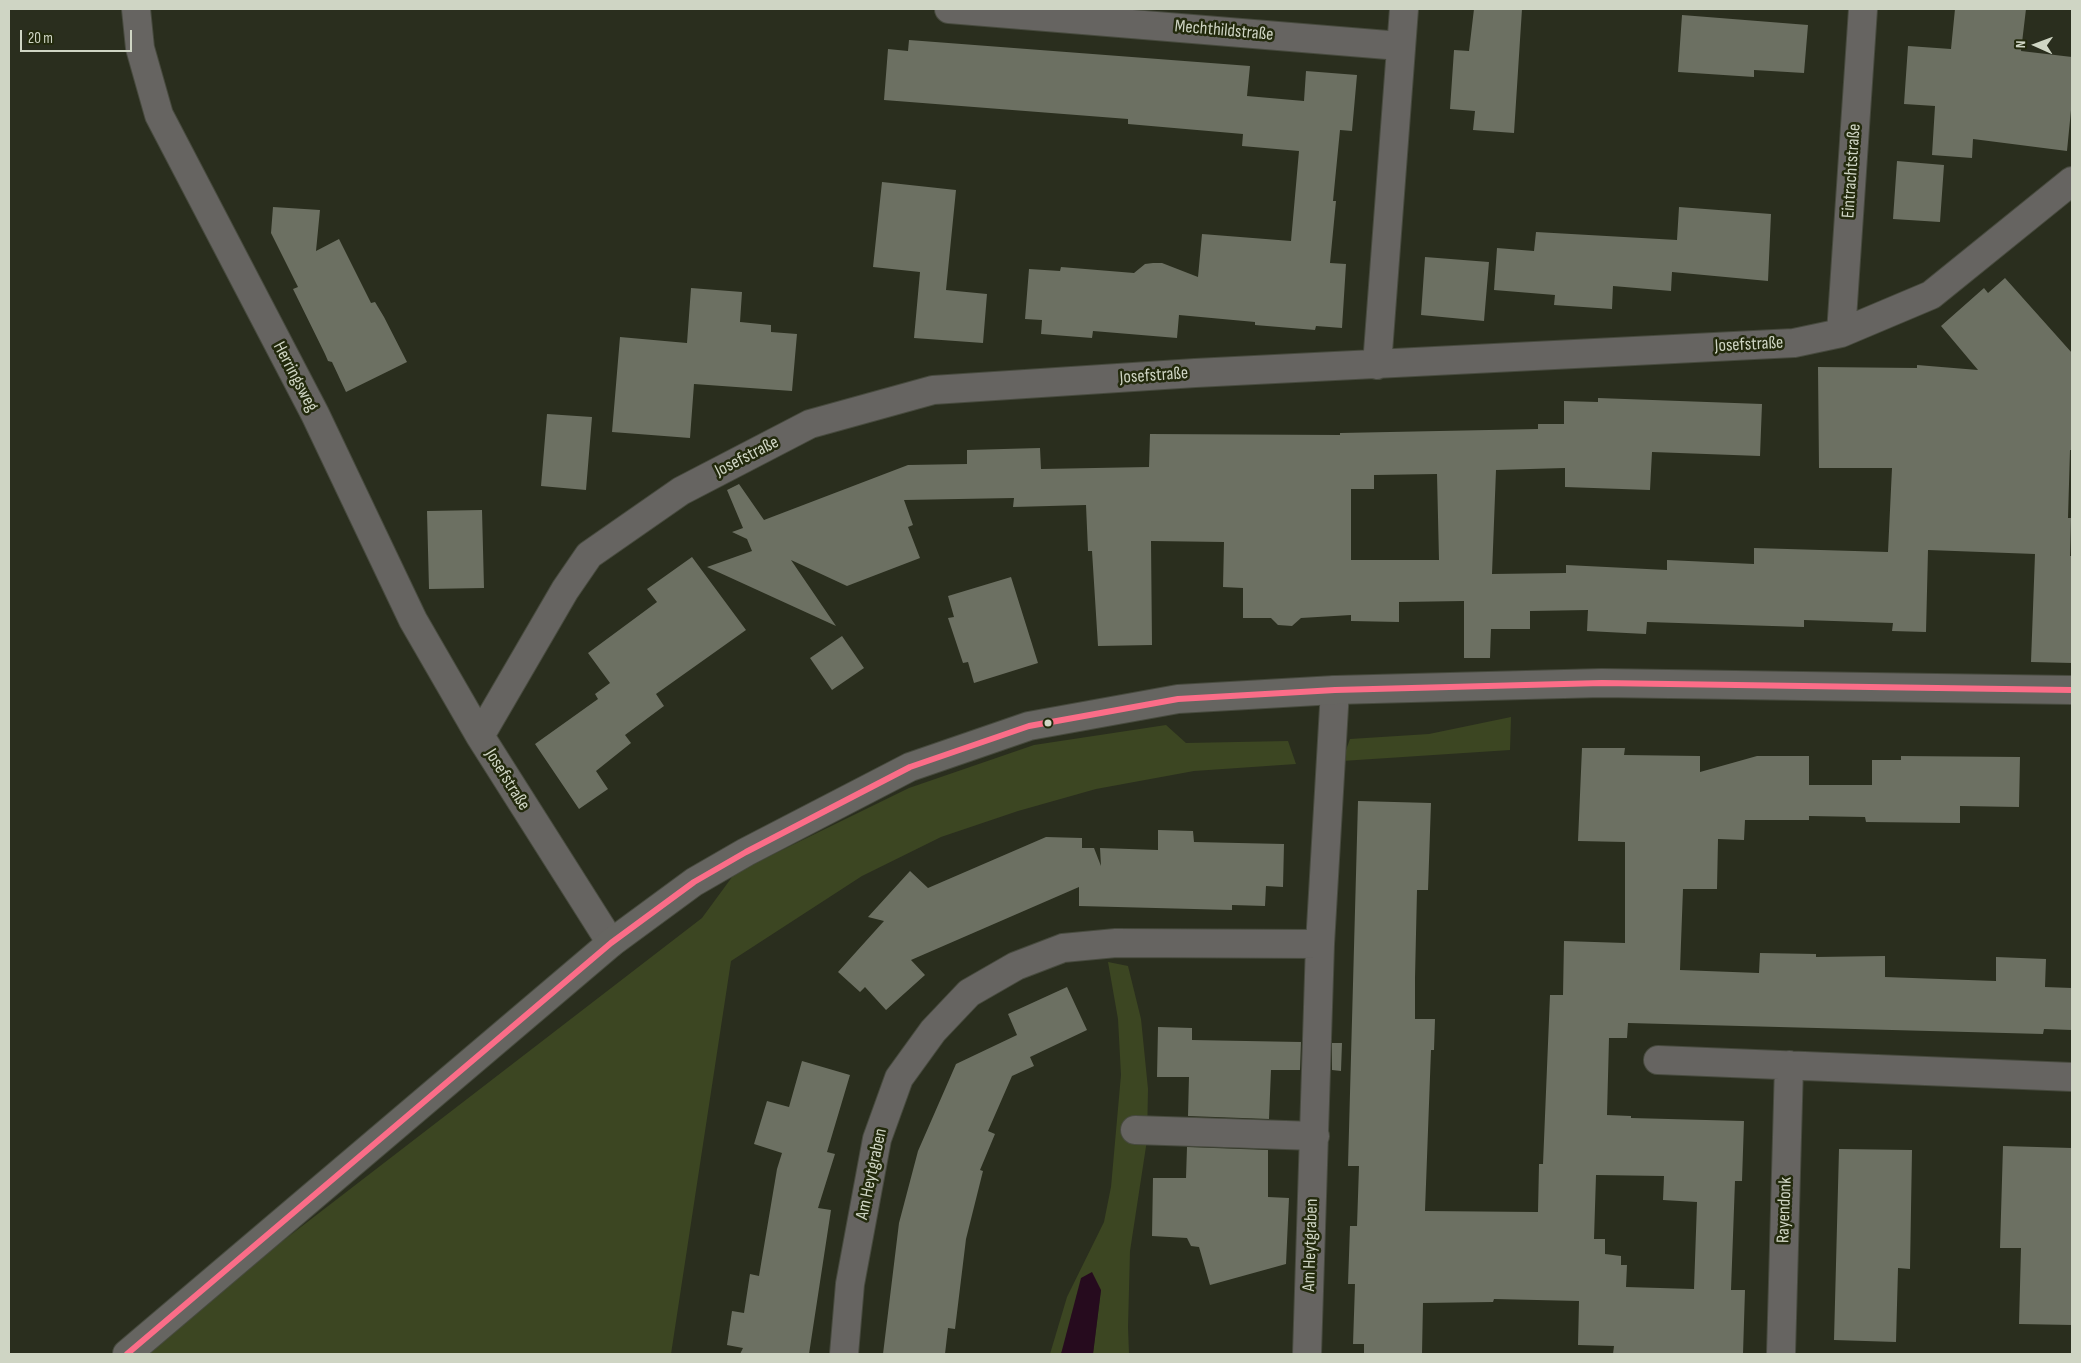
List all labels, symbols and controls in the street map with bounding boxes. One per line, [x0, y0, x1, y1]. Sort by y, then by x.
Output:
street label: Mechthildstraße [1174, 16, 1274, 46]
scale bar [22, 20, 135, 52]
north arrow [2011, 20, 2061, 70]
text: 20 m [28, 29, 53, 48]
text: N [2012, 40, 2029, 49]
street label: Eintrachtstraße [1838, 123, 1866, 219]
street label: Josefstraße [1714, 332, 1784, 358]
street label: Herringsweg [268, 338, 322, 416]
street label: Josefstraße [1119, 363, 1189, 389]
street label: Josefstraße [712, 432, 782, 482]
unlabelled marker [1043, 718, 1053, 728]
street label: Josefstraße [480, 745, 534, 815]
street label: Am Heytgraben [852, 1126, 892, 1222]
street label: Rayendonk [1773, 1177, 1797, 1243]
street label: Am Heytgraben [1299, 1198, 1323, 1292]

